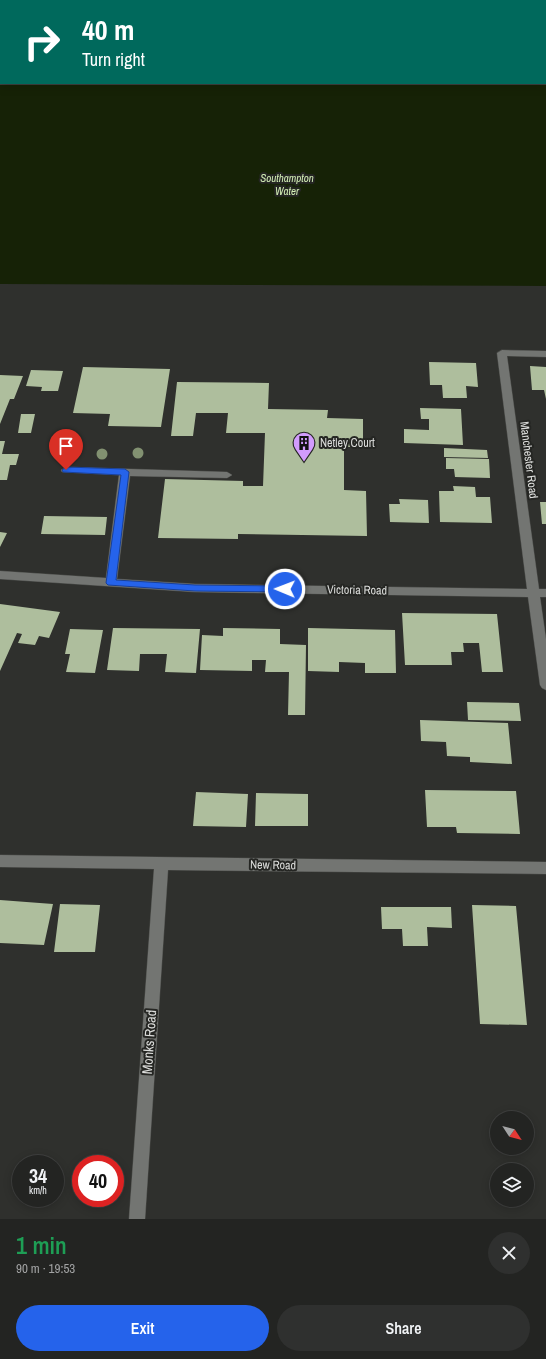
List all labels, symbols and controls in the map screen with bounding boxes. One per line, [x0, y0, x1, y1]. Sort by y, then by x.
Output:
text: 40 m [82, 11, 134, 49]
icon: right [16, 16, 68, 68]
text: Turn right [82, 47, 145, 72]
water label: Southampton Water [260, 171, 314, 198]
street label: Manchester Road [516, 420, 542, 500]
pin [49, 429, 83, 470]
building icon: Netley Court [291, 430, 317, 463]
icon: arrive [55, 435, 77, 457]
place label: Netley Court [320, 435, 375, 451]
position arrow [264, 568, 306, 610]
street label: Victoria Road [327, 581, 387, 599]
street label: New Road [250, 857, 296, 873]
street label: Monks Road [138, 1009, 160, 1075]
north arrow [490, 1111, 534, 1155]
map controls [490, 1111, 534, 1207]
speed limit sign: 40 [72, 1155, 124, 1207]
text: 34 [29, 1162, 47, 1189]
button: layers [490, 1163, 534, 1207]
text: km/h [29, 1184, 47, 1197]
text: 1 min [16, 1229, 67, 1261]
button: close [488, 1232, 530, 1274]
text: 90 m · 19:53 [16, 1260, 75, 1277]
button: Exit [16, 1305, 269, 1351]
button: Share [277, 1305, 530, 1351]

